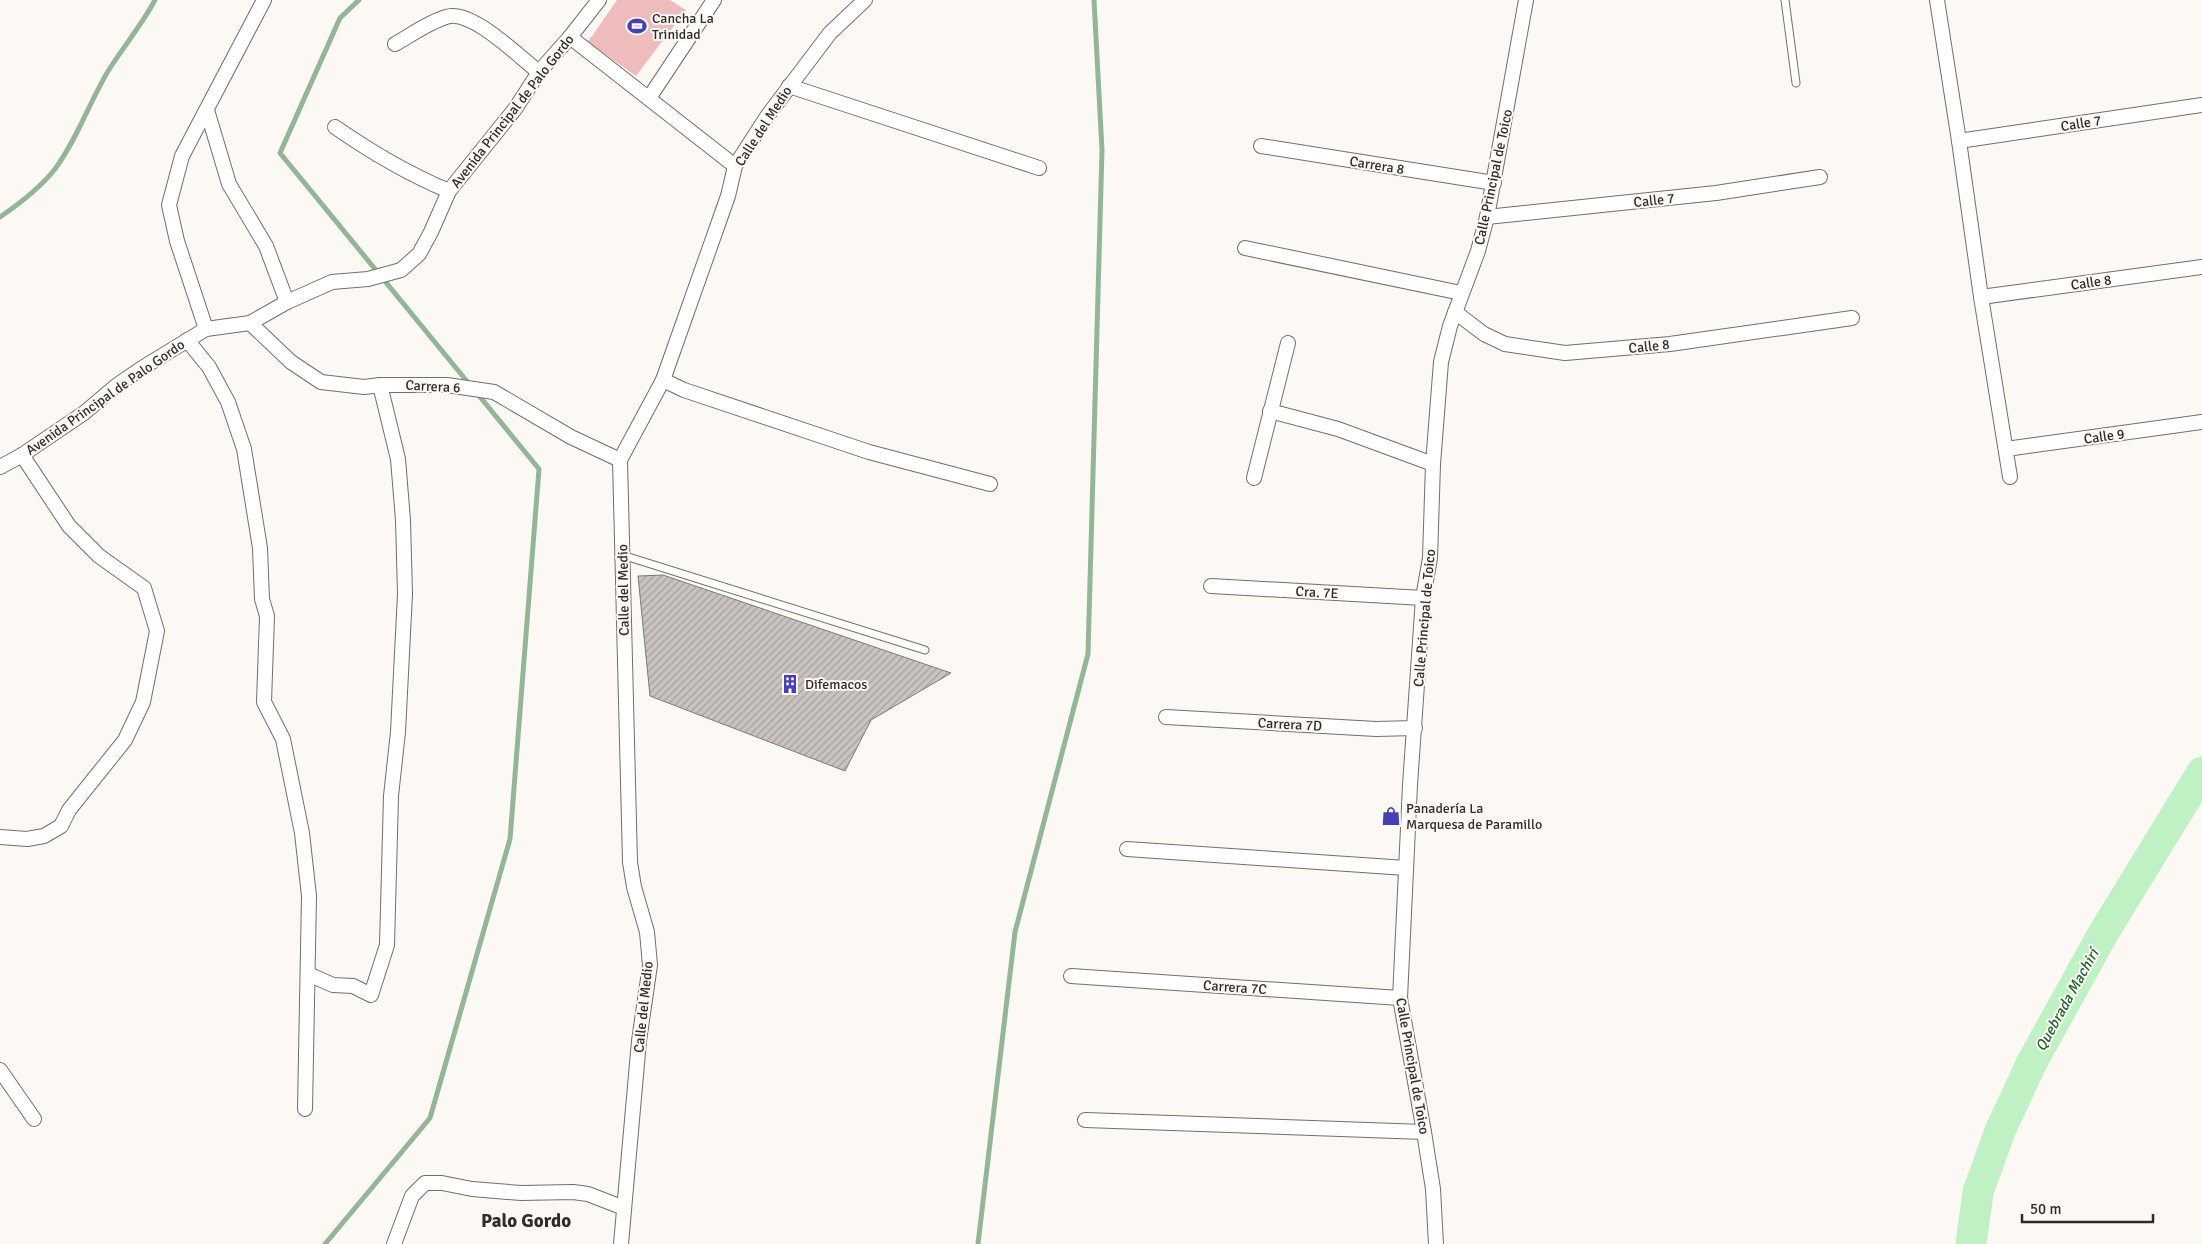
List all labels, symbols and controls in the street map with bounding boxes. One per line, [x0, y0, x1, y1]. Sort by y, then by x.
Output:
place label: Cancha La Trinidad [652, 10, 714, 43]
sports icon: Cancha La Trinidad [626, 15, 648, 37]
street label: Avenida Principal de Palo Gordo [447, 31, 578, 191]
street label: Calle del Medio [731, 83, 796, 169]
street label: Calle Principal de Toico [1471, 108, 1516, 247]
street label: Calle 7 [2059, 112, 2103, 135]
street label: Carrera 8 [1348, 153, 1406, 178]
street label: Calle 7 [1633, 190, 1675, 211]
street label: Calle 8 [2070, 271, 2113, 294]
street label: Avenida Principal de Palo Gordo [23, 336, 188, 459]
street label: Calle 8 [1628, 336, 1670, 357]
street label: Carrera 6 [405, 377, 461, 396]
street label: Calle 9 [2083, 425, 2126, 448]
street label: Calle del Medio [614, 544, 633, 636]
street label: Calle Principal de Toico [1410, 548, 1439, 688]
street label: Cra. 7E [1295, 583, 1339, 602]
building icon: Difemacos [779, 673, 801, 695]
place label: Difemacos [805, 676, 868, 693]
street label: Carrera 7D [1257, 714, 1323, 735]
place label: Panadería La Marquesa de Paramillo [1406, 800, 1542, 833]
shop icon: Panadería La Marquesa de Paramillo [1380, 805, 1402, 827]
water label: Quebrada Machirí [2031, 943, 2104, 1054]
street label: Calle del Medio [630, 960, 657, 1054]
street label: Carrera 7C [1203, 977, 1267, 998]
street label: Calle Principal de Toico [1392, 996, 1433, 1136]
scale bar [2022, 1192, 2153, 1224]
text: 50 m [2030, 1200, 2061, 1218]
district label: Palo Gordo [481, 1209, 571, 1233]

